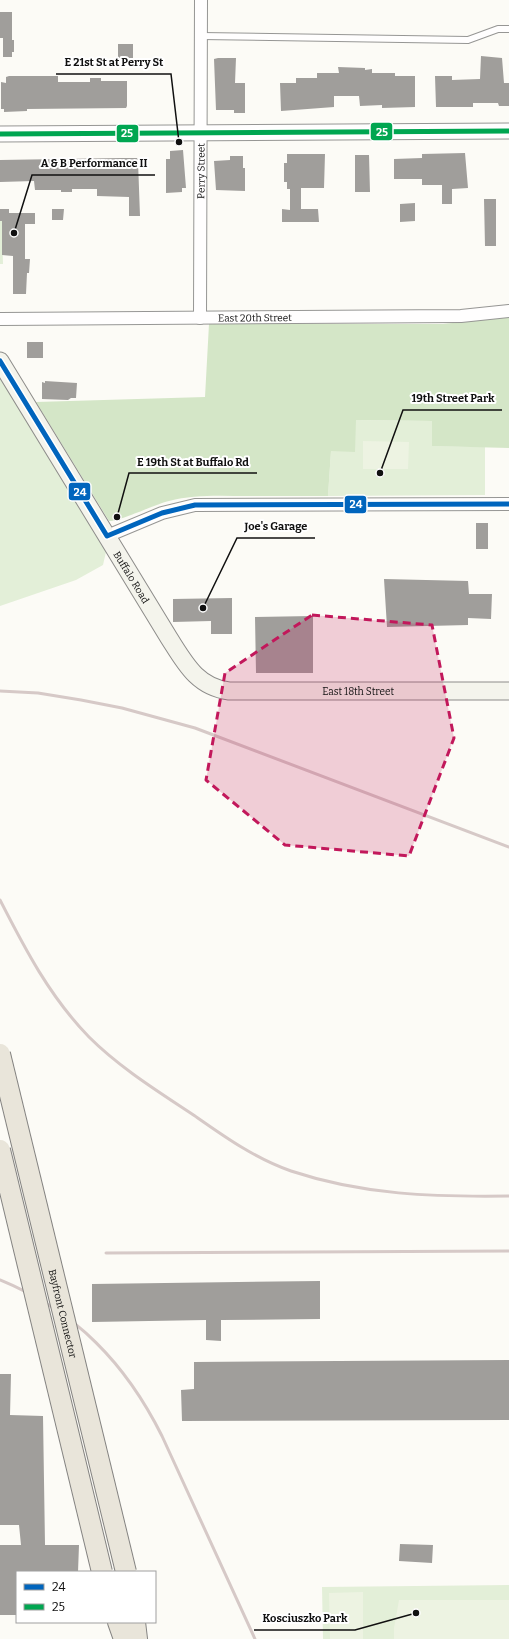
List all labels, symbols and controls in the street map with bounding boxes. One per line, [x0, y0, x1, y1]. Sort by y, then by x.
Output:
callout: E 21st St at Perry St [56, 51, 171, 74]
text: E 21st St at Perry St [65, 56, 164, 69]
line badge: 25 [370, 122, 393, 141]
line badge: 25 [116, 124, 139, 143]
text: 25 [376, 126, 388, 139]
text: 25 [121, 127, 133, 140]
street label: Perry Street [195, 143, 208, 199]
callout: A & B Performance II [32, 152, 155, 175]
text: A & B Performance II [41, 157, 147, 170]
street label: East 20th Street [218, 312, 292, 325]
callout: 19th Street Park [403, 387, 502, 410]
text: 19th Street Park [412, 392, 495, 405]
callout: E 19th St at Buffalo Rd [129, 450, 257, 473]
text: E 19th St at Buffalo Rd [137, 456, 249, 469]
line badge: 24 [68, 482, 91, 501]
text: 24 [74, 486, 87, 499]
line badge: 24 [344, 495, 367, 514]
text: 24 [350, 498, 363, 511]
callout: Joe's Garage [237, 515, 315, 538]
text: Joe's Garage [244, 520, 307, 533]
street label: Buffalo Road [110, 549, 151, 606]
street label: East 18th Street [322, 686, 395, 698]
street label: Bayfront Connector [46, 1268, 79, 1360]
legend [16, 1571, 156, 1623]
text: 24 [52, 1580, 66, 1594]
text: 25 [52, 1600, 65, 1614]
callout: Kosciuszko Park [254, 1607, 355, 1630]
text: Kosciuszko Park [263, 1612, 348, 1625]

